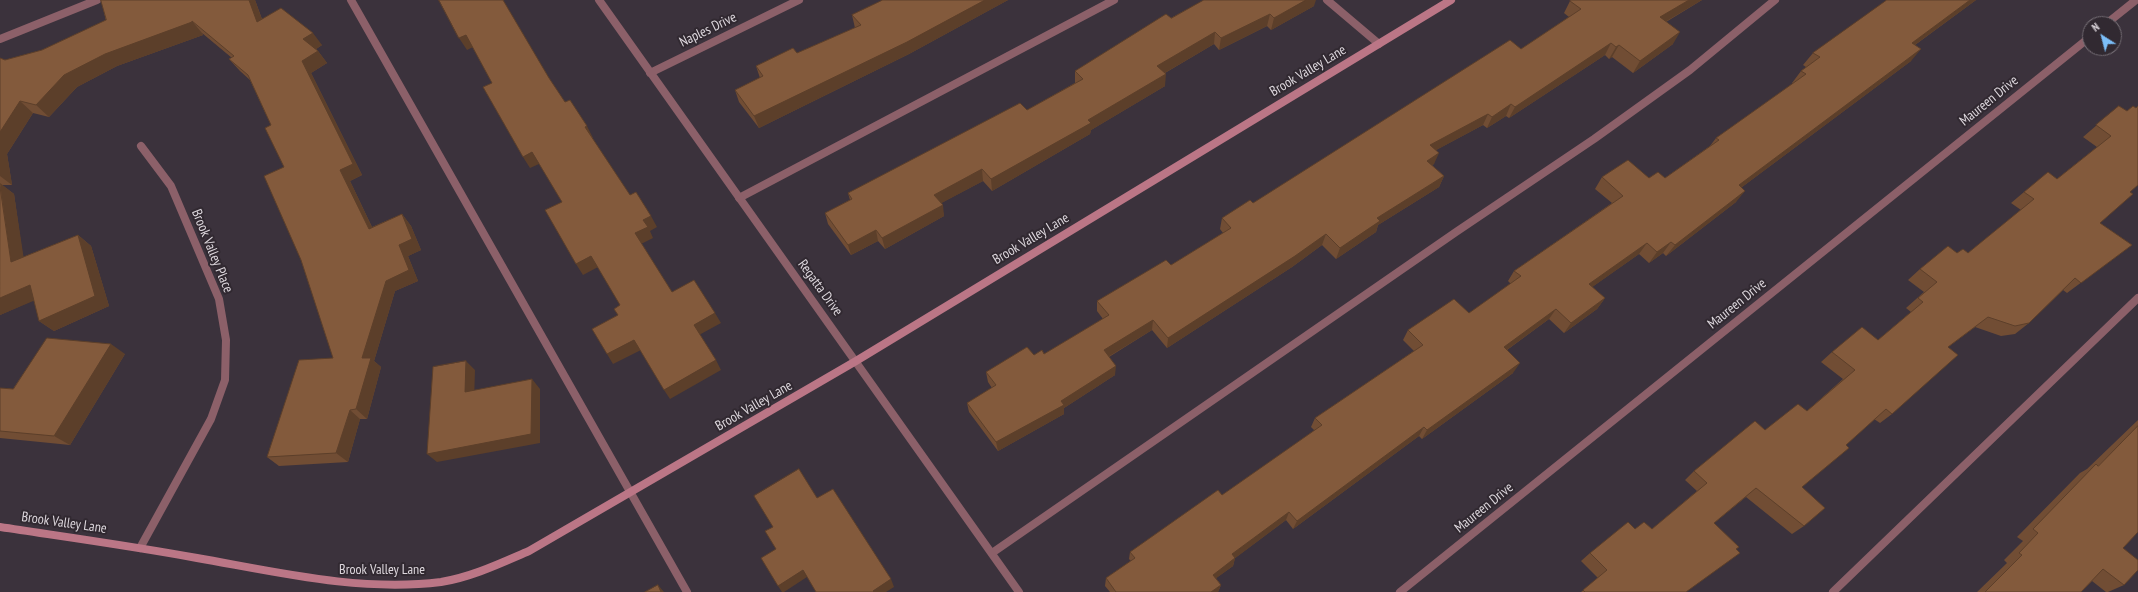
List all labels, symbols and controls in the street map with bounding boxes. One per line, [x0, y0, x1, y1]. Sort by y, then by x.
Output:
street label: Naples Drive [677, 9, 739, 51]
north arrow [2082, 16, 2122, 56]
text: N [2089, 20, 2102, 35]
street label: Brook Valley Lane [1267, 42, 1349, 100]
street label: Maureen Drive [1956, 72, 2022, 130]
street label: Brook Valley Place [188, 207, 236, 295]
street label: Brook Valley Lane [990, 210, 1072, 268]
street label: Regatta Drive [794, 257, 846, 319]
street label: Maureen Drive [1704, 275, 1770, 333]
street label: Brook Valley Lane [713, 377, 795, 435]
street label: Maureen Drive [1451, 479, 1517, 537]
street label: Brook Valley Lane [20, 509, 108, 537]
street label: Brook Valley Lane [339, 562, 425, 578]

